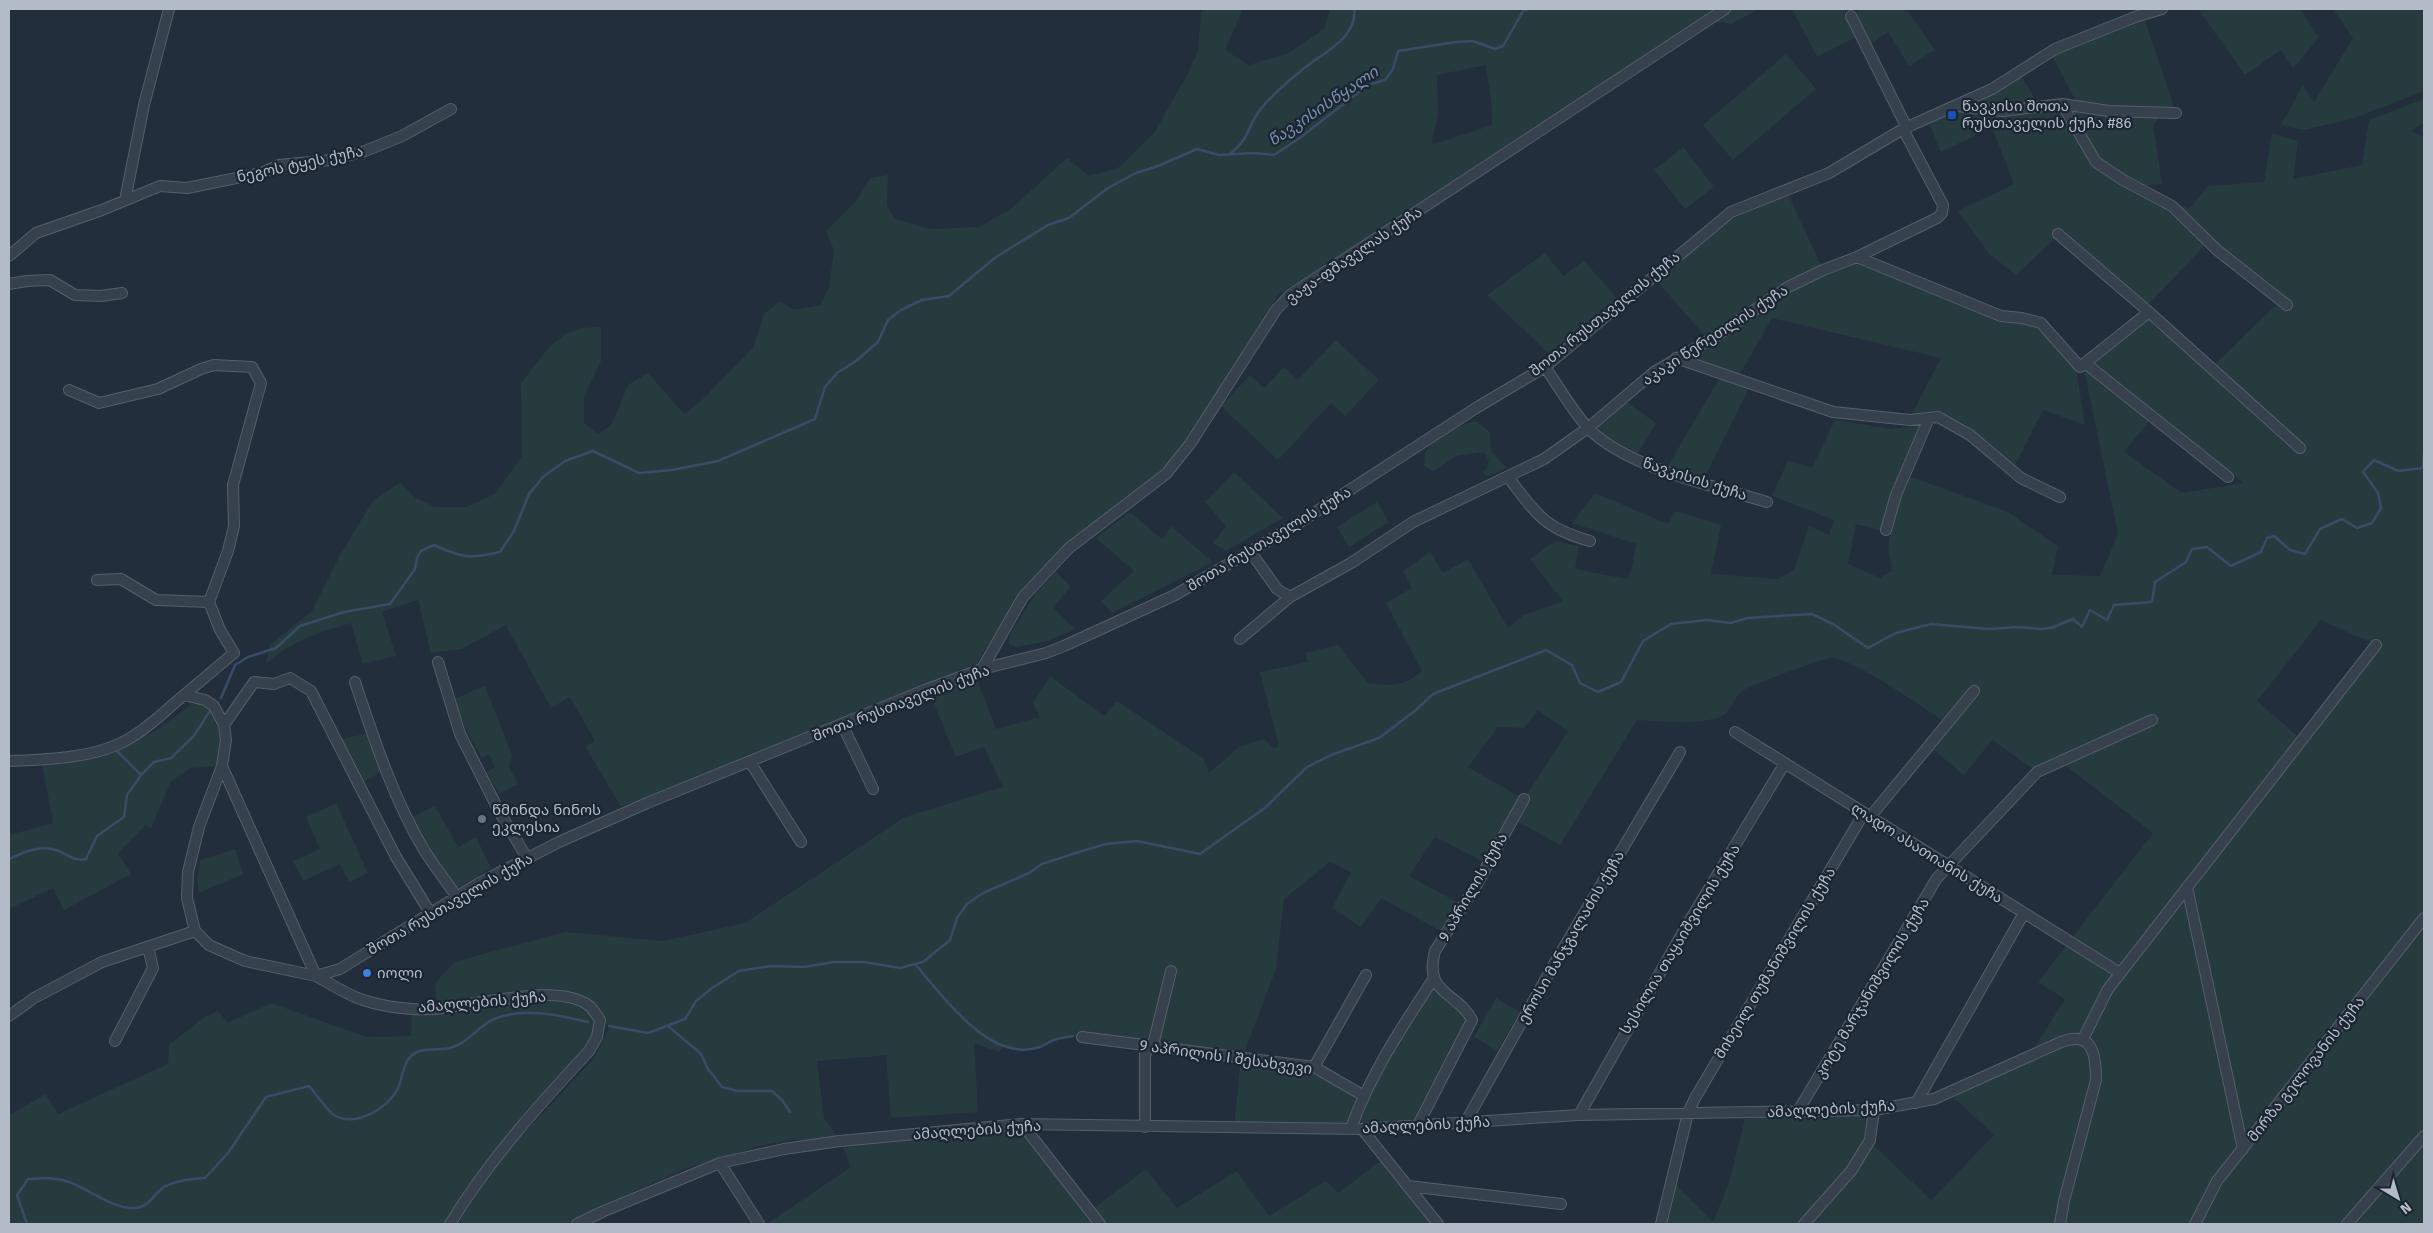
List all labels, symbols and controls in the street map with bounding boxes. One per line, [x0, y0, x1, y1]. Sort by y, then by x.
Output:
water label: წავკისისწყალი [1264, 62, 1382, 150]
place label: წავკისი შოთა რუსთაველის ქუჩა #86 [1962, 97, 2132, 132]
marker: წავკისი შოთა რუსთაველის ქუჩა #86 [1946, 109, 1958, 121]
street label: ნეგოს ტყეს ქუჩა [235, 142, 365, 186]
street label: ვაჟა-ფშაველას ქუჩა [1283, 203, 1425, 307]
street label: შოთა რუსთაველის ქუჩა [1526, 248, 1684, 380]
street label: აკაკი წერეთლის ქუჩა [1639, 281, 1791, 389]
street label: წავკისის ქუჩა [1641, 454, 1749, 504]
street label: შოთა რუსთაველის ქუჩა [1184, 483, 1354, 595]
street label: შოთა რუსთაველის ქუჩა [810, 661, 992, 745]
street label: ლადო ასათიანის ქუჩა [1848, 799, 2006, 907]
place label: წმინდა ნინოს ეკლესია [492, 801, 601, 836]
marker: წმინდა ნინოს ეკლესია [476, 813, 488, 825]
street label: 9 აპრილის ქუჩა [1435, 829, 1511, 945]
street label: სესილია თაყაიშვილის ქუჩა [1616, 841, 1744, 1037]
street label: ეროსი მანჯგალაძის ქუჩა [1514, 847, 1628, 1027]
street label: შოთა რუსთაველის ქუჩა [364, 849, 536, 959]
street label: მიხეილ თუმანიშვილის ქუჩა [1711, 864, 1839, 1062]
street label: კოტე მარჯანიშვილის ქუჩა [1811, 894, 1933, 1082]
place label: იოლი [377, 964, 423, 982]
marker: იოლი [361, 967, 373, 979]
street label: ამაღლების ქუჩა [417, 987, 547, 1017]
street label: მირზა გელოვანის ქუჩა [2244, 993, 2368, 1145]
street label: 9 აპრილის I შესახვევი [1139, 1036, 1313, 1078]
street label: ამაღლების ქუჩა [1766, 1097, 1896, 1121]
street label: ამაღლების ქუჩა [1361, 1113, 1491, 1137]
street label: ამაღლების ქუჩა [912, 1117, 1042, 1143]
north arrow [2373, 1173, 2423, 1223]
text: N [2397, 1198, 2415, 1217]

